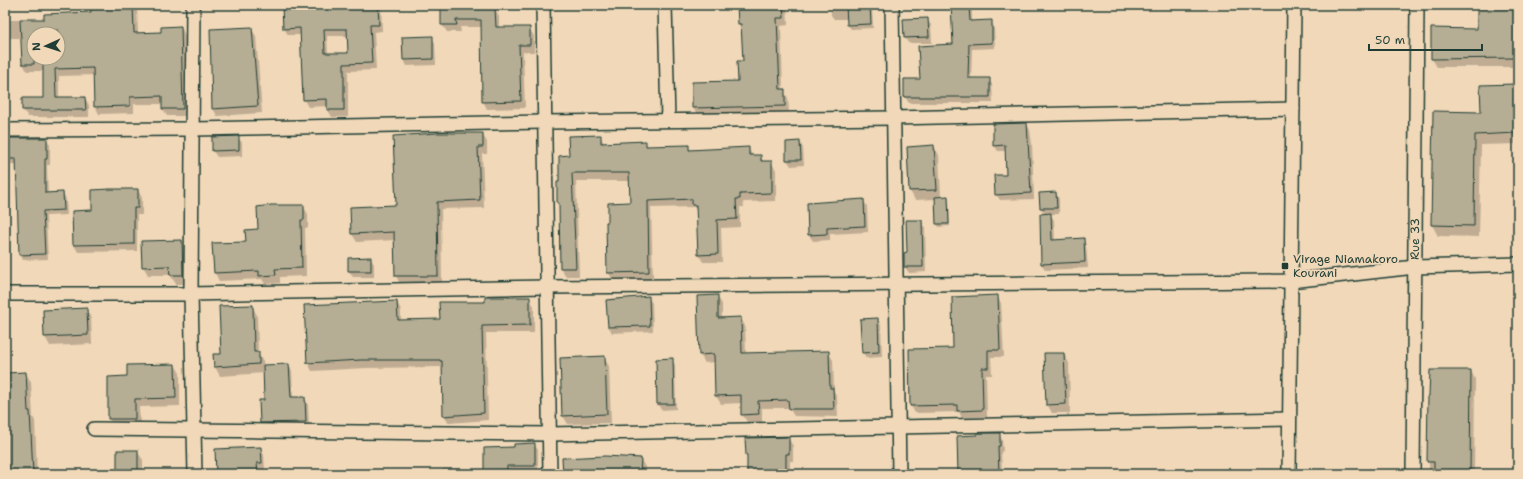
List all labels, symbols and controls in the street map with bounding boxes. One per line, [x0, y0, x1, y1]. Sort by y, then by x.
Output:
north arrow [26, 26, 66, 66]
scale bar [1369, 26, 1482, 52]
text: 50 m [1375, 32, 1405, 48]
text: N [29, 41, 44, 51]
street label: Rue 33 [1407, 218, 1423, 260]
place label: Virage Niamakoro Kourani [1293, 251, 1398, 281]
marker: Virage Niamakoro Kourani [1280, 261, 1290, 271]

